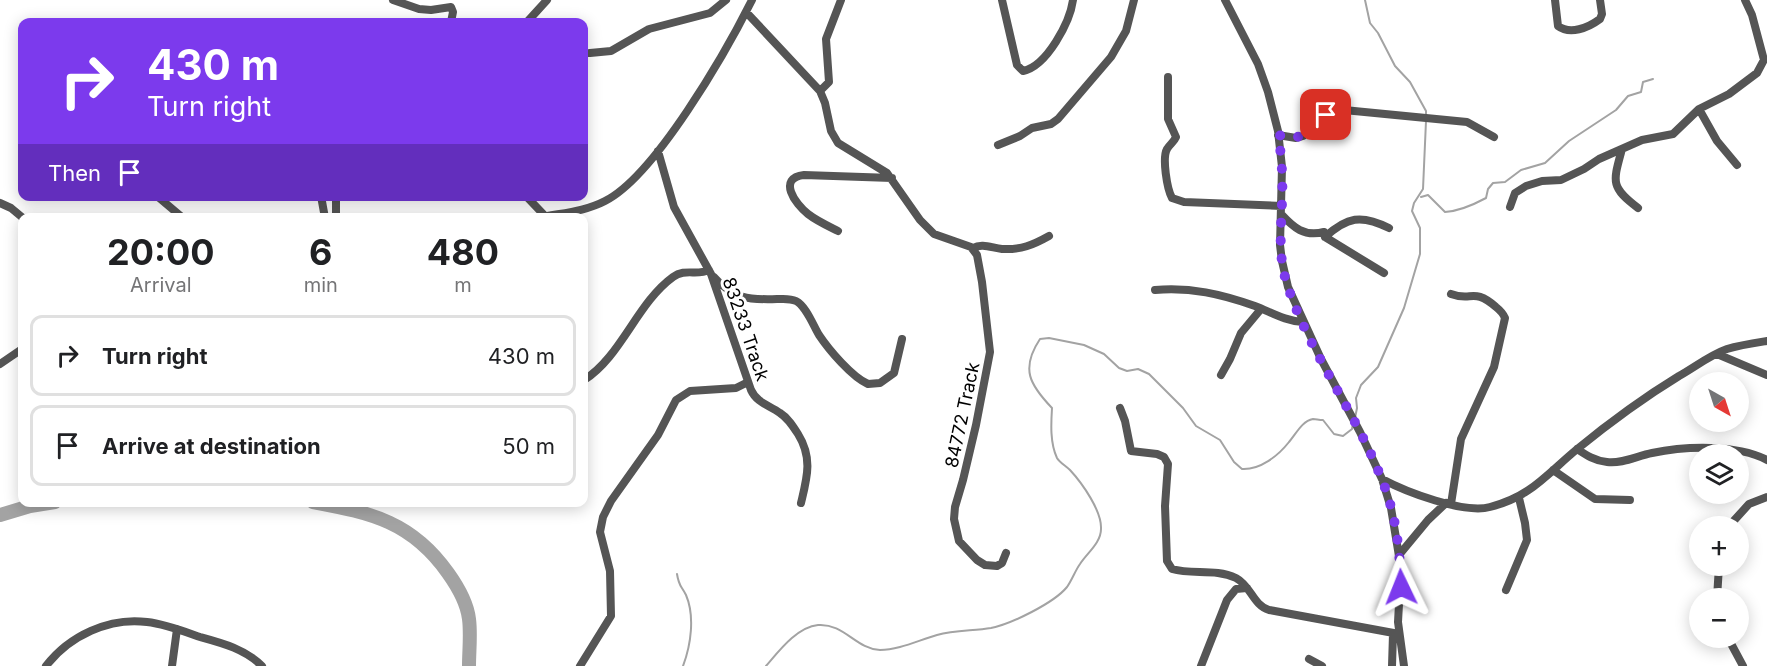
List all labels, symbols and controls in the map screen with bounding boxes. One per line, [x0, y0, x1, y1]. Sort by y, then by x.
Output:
text: 430 m [147, 39, 279, 90]
icon: right [48, 42, 126, 120]
pin [1300, 89, 1351, 140]
text: Turn right [147, 90, 271, 123]
icon: arrive [1309, 98, 1342, 131]
icon: arrive [113, 156, 146, 189]
text: Then [48, 160, 101, 186]
text: 20:00 [107, 230, 215, 274]
text: 6 [309, 230, 332, 274]
text: 480 [427, 230, 499, 274]
text: Arrival [130, 273, 192, 297]
text: min [304, 273, 338, 297]
text: m [454, 273, 472, 297]
street label: 83233 Track [718, 274, 774, 384]
icon: right [51, 339, 84, 372]
text: Turn right [102, 343, 208, 369]
text: 430 m [488, 343, 555, 369]
street label: 84772 Track [941, 360, 983, 470]
north arrow [1689, 372, 1749, 432]
map controls [1689, 372, 1749, 648]
icon: arrive [51, 429, 84, 462]
text: Arrive at destination [102, 433, 321, 459]
text: 50 m [502, 433, 555, 459]
button: layers [1689, 444, 1749, 504]
button: + [1689, 516, 1749, 576]
position arrow [1369, 555, 1433, 619]
button: − [1689, 588, 1749, 648]

